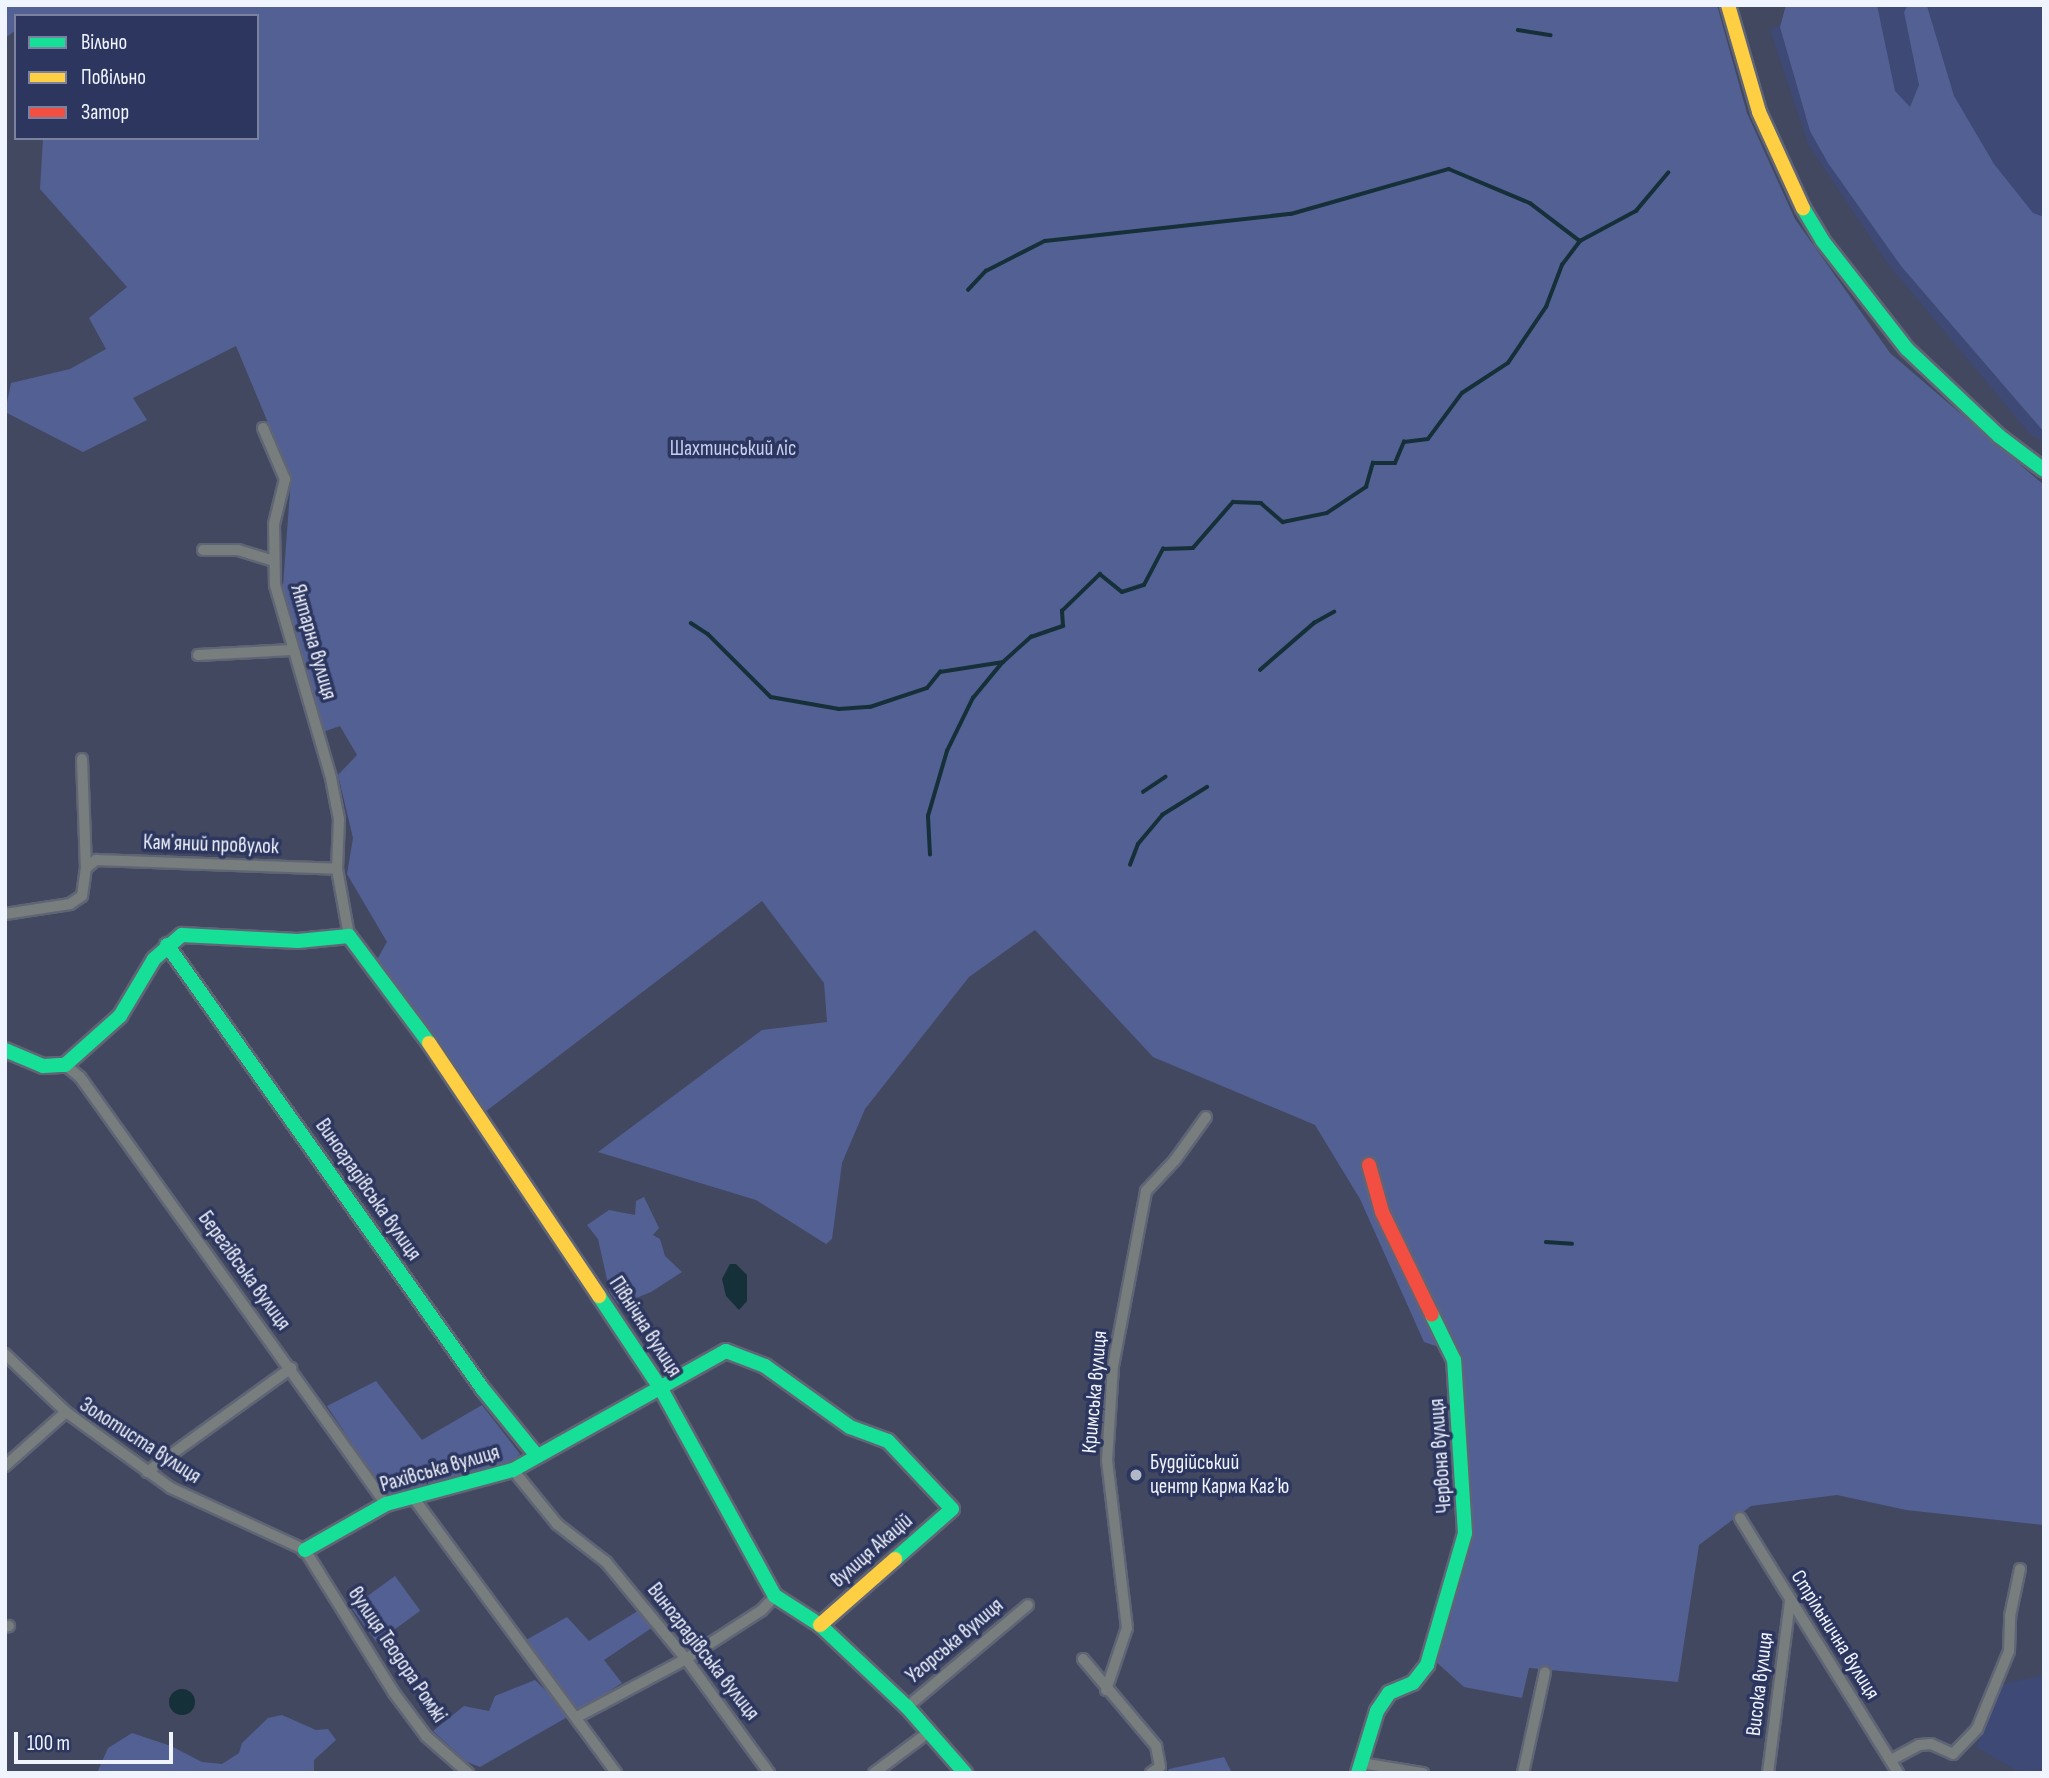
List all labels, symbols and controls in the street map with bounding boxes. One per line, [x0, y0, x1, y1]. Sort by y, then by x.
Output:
legend [14, 14, 259, 140]
text: Вільно [81, 30, 127, 55]
text: Повільно [81, 65, 146, 90]
text: Затор [81, 100, 129, 125]
park label: Шахтинський ліс [670, 436, 796, 462]
street label: Янтарна вулиця [285, 581, 341, 703]
street label: Камʼяний провулок [143, 830, 279, 860]
street label: Виноградівська вулиця [310, 1114, 426, 1266]
street label: Берегівська вулиця [192, 1207, 296, 1335]
street label: Північна вулиця [603, 1272, 687, 1382]
street label: Кримська вулиця [1077, 1330, 1113, 1454]
street label: Золотиста вулиця [75, 1392, 205, 1490]
street label: Червона вулиця [1424, 1398, 1458, 1514]
street label: Рахівська вулиця [377, 1440, 503, 1498]
place label: Буддійський центр Карма Кагʼю [1150, 1450, 1289, 1500]
marker: Буддійський центр Карма Кагʼю [1128, 1467, 1144, 1483]
street label: вулиця Акацій [826, 1509, 918, 1593]
street label: Стрільнична вулиця [1785, 1566, 1885, 1704]
street label: Виноградівська вулиця [642, 1578, 764, 1726]
street label: вулиця Теодора Ромжі [342, 1582, 452, 1728]
street label: Угорська вулиця [901, 1593, 1009, 1689]
street label: Висока вулиця [1741, 1631, 1779, 1737]
scale bar [18, 1718, 177, 1762]
text: 100 m [27, 1731, 70, 1756]

